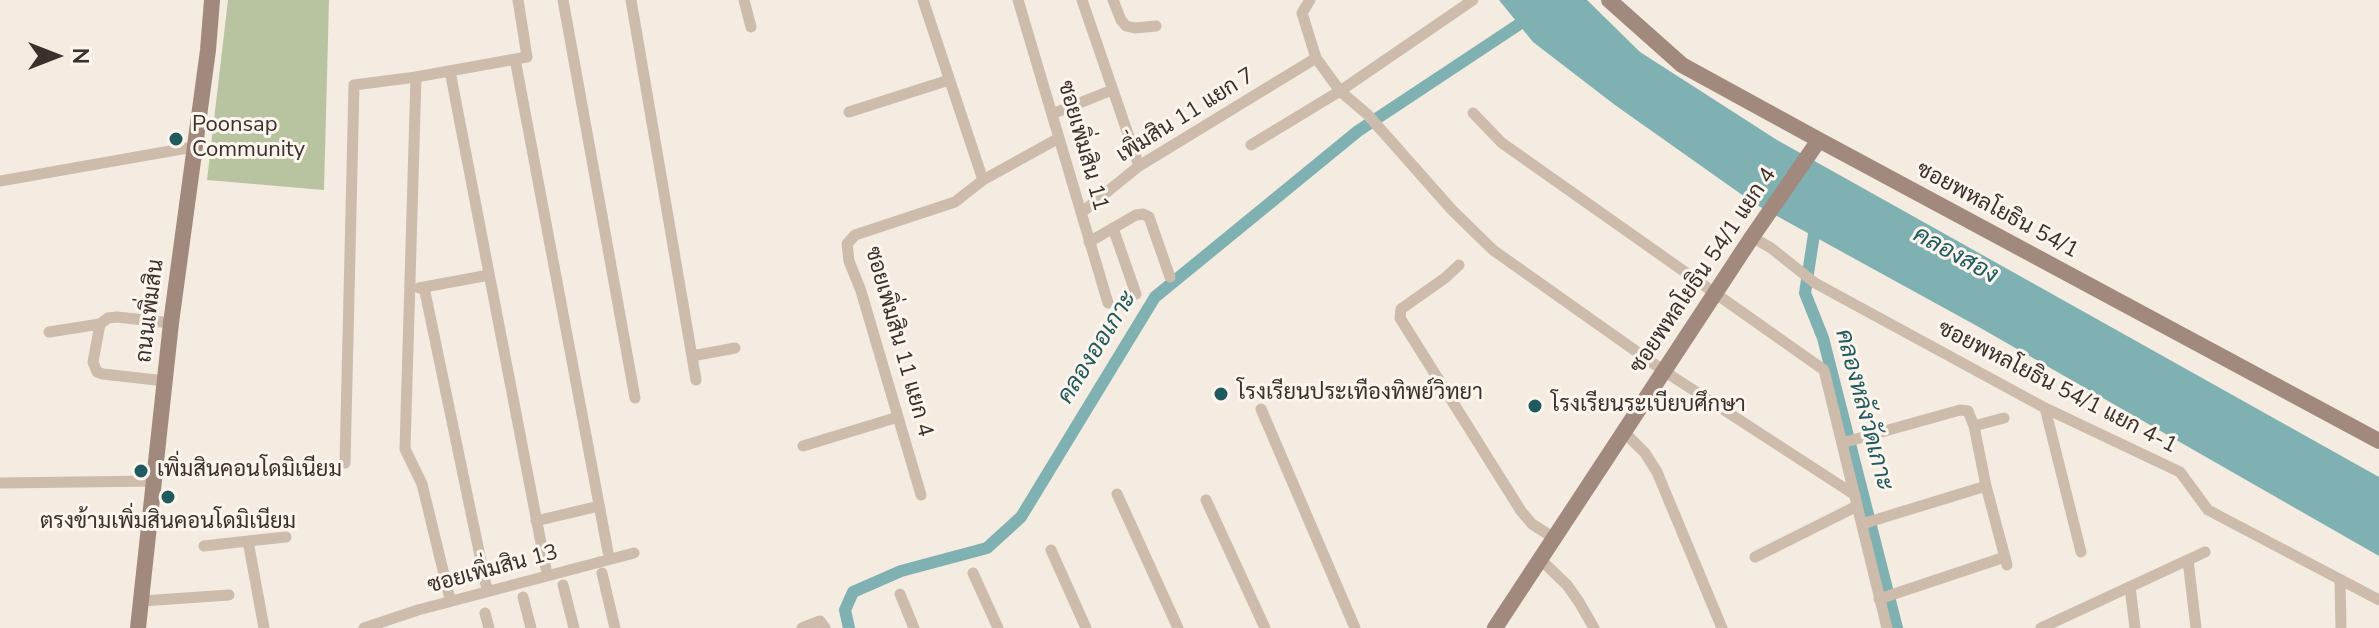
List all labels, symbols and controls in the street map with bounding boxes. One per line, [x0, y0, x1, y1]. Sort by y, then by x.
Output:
north arrow [16, 16, 96, 96]
text: N [65, 48, 95, 64]
street label: เพิ่มสิน 11 แยก 7 [1112, 63, 1260, 169]
street label: ซอยเพิ่มสิน 11 [1051, 78, 1113, 214]
place label: Poonsap Community [192, 113, 305, 164]
marker: Poonsap Community [167, 130, 185, 148]
street label: ซอยพหลโยธิน 54/1 [1911, 157, 2083, 265]
street label: ซอยพหลโยธิน 54/1 แยก 4 [1625, 163, 1783, 379]
water label: คลองสอง [1908, 221, 2002, 291]
street label: ซอยเพิ่มสิน 11 แยก 4 [858, 244, 938, 440]
street label: ถนนเพิ่มสิน [132, 258, 170, 364]
water label: คลองออเกาะ [1052, 286, 1144, 410]
street label: ซอยพหลโยธิน 54/1 แยก 4-1 [1933, 316, 2181, 460]
water label: คลองหลังวัดเกาะ [1828, 326, 1898, 494]
place label: โรงเรียนประเทืองทิพย์วิทยา [1237, 381, 1483, 407]
marker: โรงเรียนประเทืองทิพย์วิทยา [1212, 385, 1230, 403]
place label: โรงเรียนระเบียบศึกษา [1551, 393, 1746, 419]
marker: โรงเรียนระเบียบศึกษา [1526, 397, 1544, 415]
place label: เพิ่มสินคอนโดมิเนียม [157, 458, 342, 484]
marker: เพิ่มสินคอนโดมิเนียม [132, 462, 150, 480]
marker: ตรงข้ามเพิ่มสินคอนโดมิเนียม [159, 488, 177, 506]
place label: ตรงข้ามเพิ่มสินคอนโดมิเนียม [40, 510, 296, 536]
street label: ซอยเพิ่มสิน 13 [425, 540, 561, 600]

